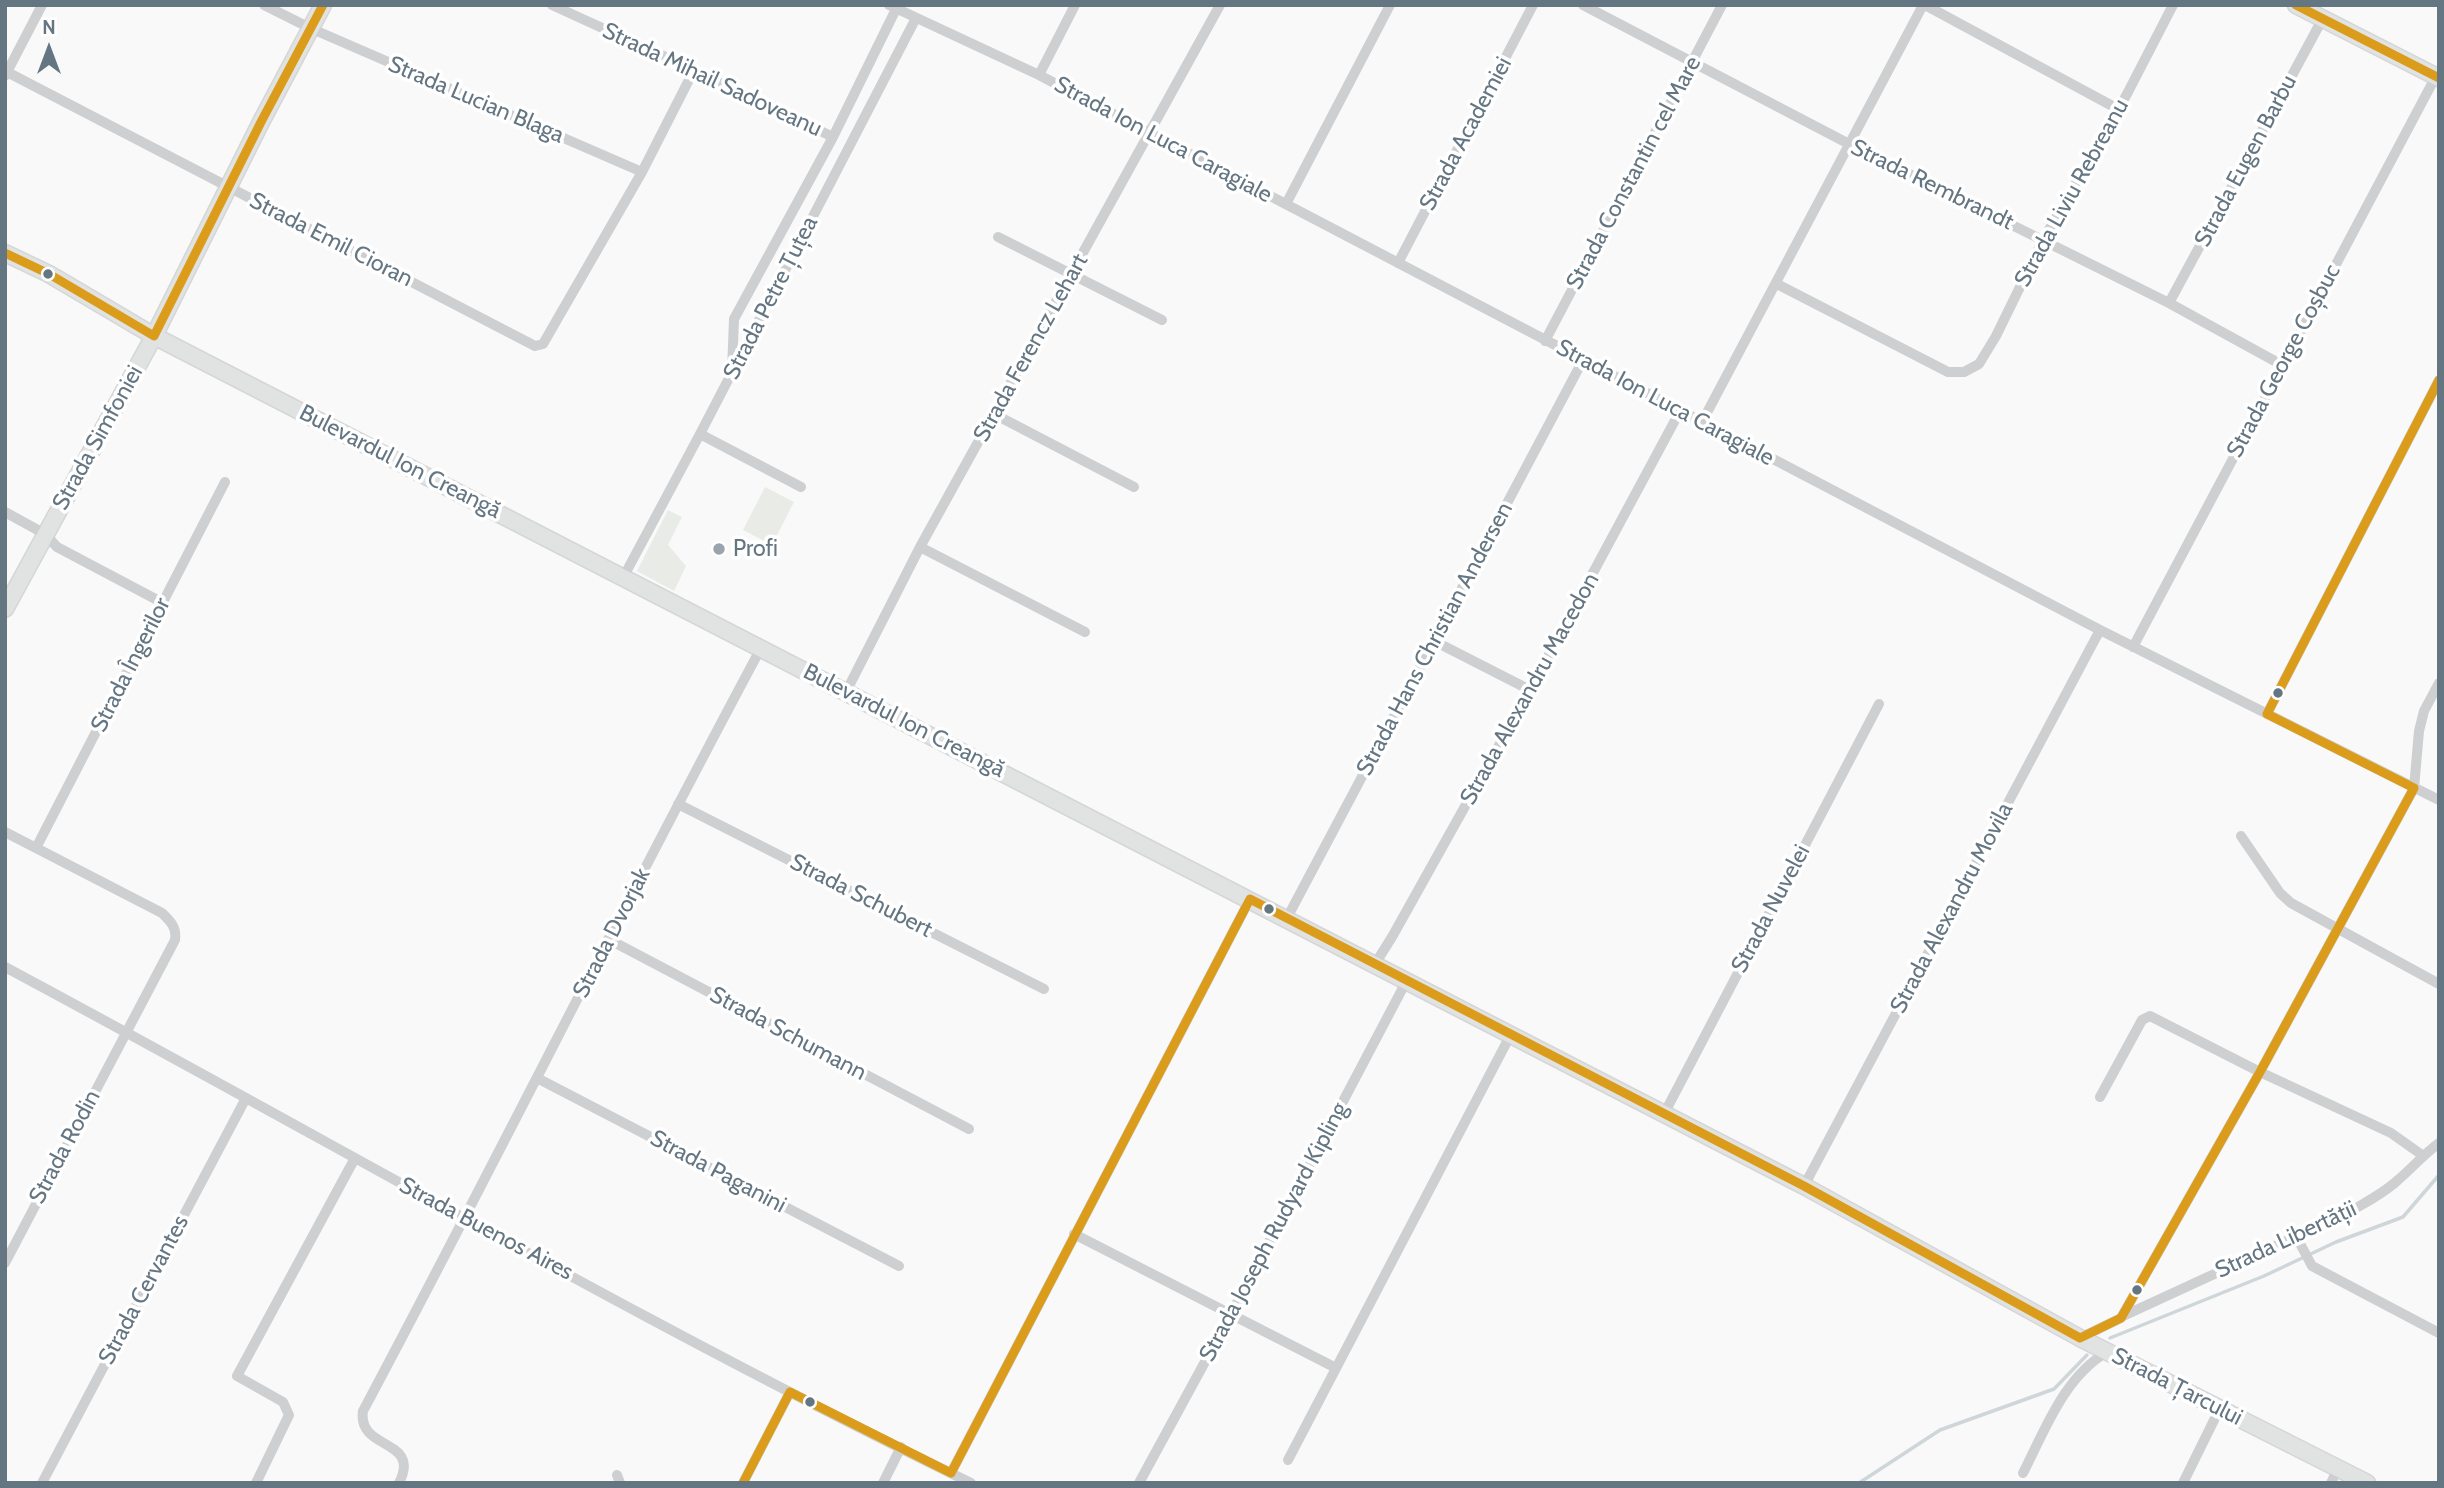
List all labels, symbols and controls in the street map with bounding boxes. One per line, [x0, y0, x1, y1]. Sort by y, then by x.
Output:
north arrow [14, 14, 84, 84]
text: N [42, 16, 56, 39]
street label: Strada Mihail Sadoveanu [598, 17, 826, 143]
street label: Strada Lucian Blaga [384, 51, 568, 149]
street label: Strada Constantin cel Mare [1561, 52, 1707, 294]
street label: Strada Academiei [1414, 53, 1518, 215]
street label: Strada Eugen Barbu [2189, 70, 2303, 252]
street label: Strada Ion Luca Caragiale [1049, 71, 1277, 209]
street label: Strada Liviu Rebreanu [2009, 94, 2135, 292]
street label: Strada Rembrandt [1846, 134, 2018, 236]
street label: Strada Emil Cioran [245, 187, 417, 293]
street label: Strada Petre Țuțea [718, 212, 824, 384]
street label: Strada Ferencz Lehart [968, 249, 1094, 447]
street label: Strada George Coșbuc [2221, 260, 2347, 462]
unlabelled marker [41, 267, 55, 281]
street label: Strada Ion Luca Caragiale [1551, 334, 1779, 472]
street label: Strada Simfoniei [47, 361, 149, 515]
street label: Bulevardul Ion Creangă [295, 399, 505, 525]
street label: Strada Hans Christian Andersen [1351, 498, 1519, 780]
place label: Profi [733, 535, 778, 563]
marker: Profi [711, 541, 727, 557]
street label: Strada Alexandru Macedon [1455, 568, 1605, 810]
street label: Strada Îngerilor [85, 593, 177, 737]
street label: Bulevardul Ion Creangă [799, 658, 1009, 784]
unlabelled marker [2271, 686, 2285, 700]
street label: Strada Alexandru Movila [1885, 798, 2019, 1018]
street label: Strada Nuvelei [1726, 840, 1816, 978]
street label: Strada Schubert [785, 848, 937, 944]
street label: Strada Dvorjak [567, 864, 657, 1002]
unlabelled marker [1262, 902, 1276, 916]
street label: Strada Schumann [705, 981, 871, 1087]
street label: Strada Rodin [24, 1086, 106, 1208]
street label: Strada Joseph Rudyard Kipling [1194, 1098, 1354, 1366]
street label: Strada Paganini [645, 1125, 791, 1219]
street label: Strada Buenos Aires [394, 1172, 578, 1286]
street label: Strada Libertății [2211, 1195, 2361, 1285]
street label: Strada Cervantes [93, 1211, 195, 1369]
unlabelled marker [2130, 1283, 2144, 1297]
street label: Strada Țarcului [2107, 1342, 2247, 1432]
unlabelled marker [803, 1395, 817, 1409]

